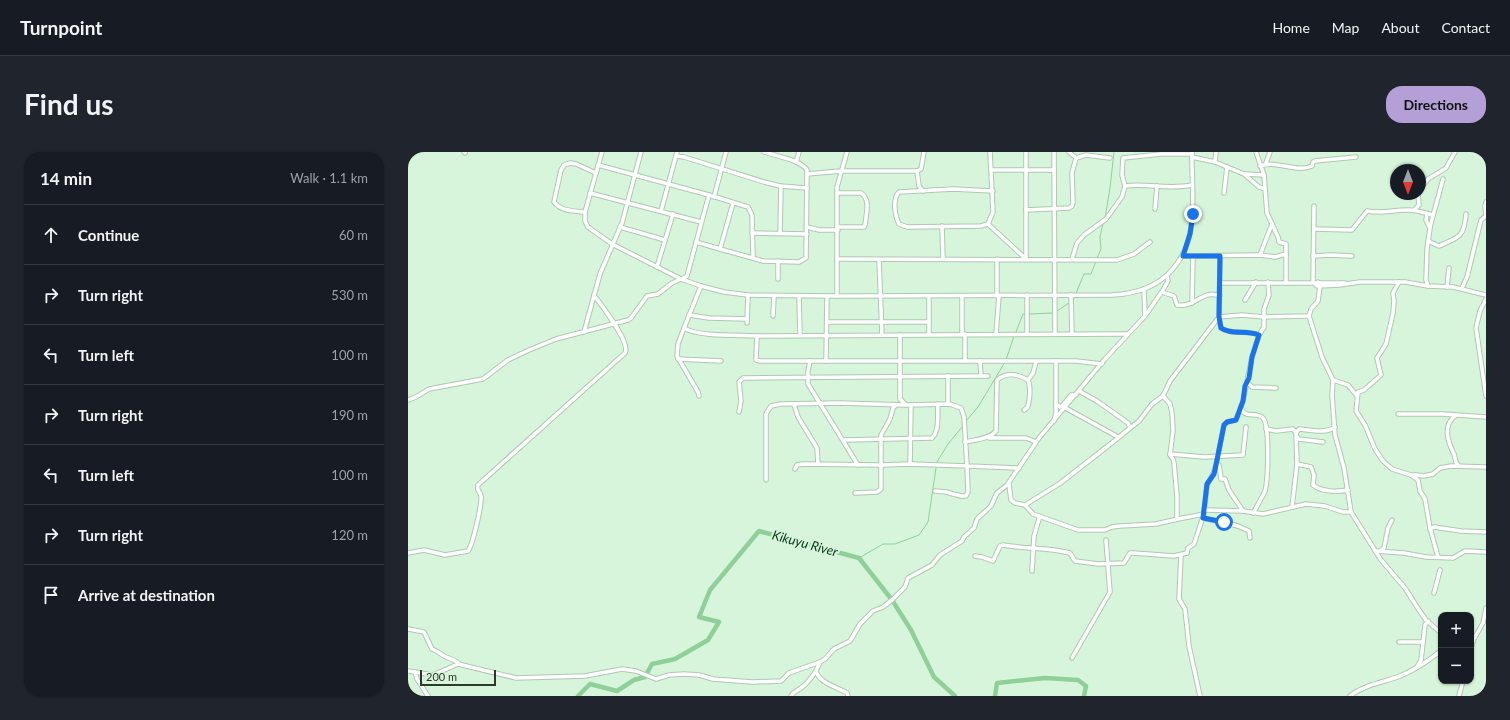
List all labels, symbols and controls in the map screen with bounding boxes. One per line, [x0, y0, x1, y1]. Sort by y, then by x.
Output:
text: Turnpoint [20, 16, 102, 39]
text: Home [1272, 19, 1310, 36]
text: Map [1332, 19, 1359, 36]
text: About [1381, 19, 1419, 36]
text: Contact [1441, 19, 1490, 36]
button: Directions [1386, 86, 1486, 123]
text: Find us [24, 87, 114, 121]
north arrow [1390, 164, 1426, 200]
text: 14 min [40, 168, 92, 189]
text: Walk · 1.1 km [290, 170, 368, 186]
route end [1184, 205, 1202, 223]
icon: ahead [40, 224, 62, 246]
text: Continue [78, 226, 139, 244]
text: 60 m [339, 227, 368, 243]
icon: right [40, 284, 62, 306]
text: Turn right [78, 286, 143, 304]
text: 530 m [331, 287, 368, 303]
icon: left [40, 344, 62, 366]
text: Turn left [78, 346, 134, 364]
text: 100 m [331, 347, 368, 363]
icon: right [40, 404, 62, 426]
text: Turn right [78, 406, 143, 424]
text: 190 m [331, 407, 368, 423]
icon: left [40, 464, 62, 486]
text: Turn left [78, 466, 134, 484]
text: 100 m [331, 467, 368, 483]
route start [1215, 513, 1233, 531]
icon: right [40, 524, 62, 546]
text: Turn right [78, 526, 143, 544]
text: 120 m [331, 527, 368, 543]
water label: Kikuyu River [770, 527, 840, 560]
icon: arrive [40, 584, 62, 606]
text: Arrive at destination [78, 586, 215, 604]
map controls [1438, 612, 1474, 684]
button: + [1438, 612, 1474, 648]
button: − [1438, 648, 1474, 684]
scale bar [420, 668, 496, 687]
text: 200 m [426, 670, 457, 683]

